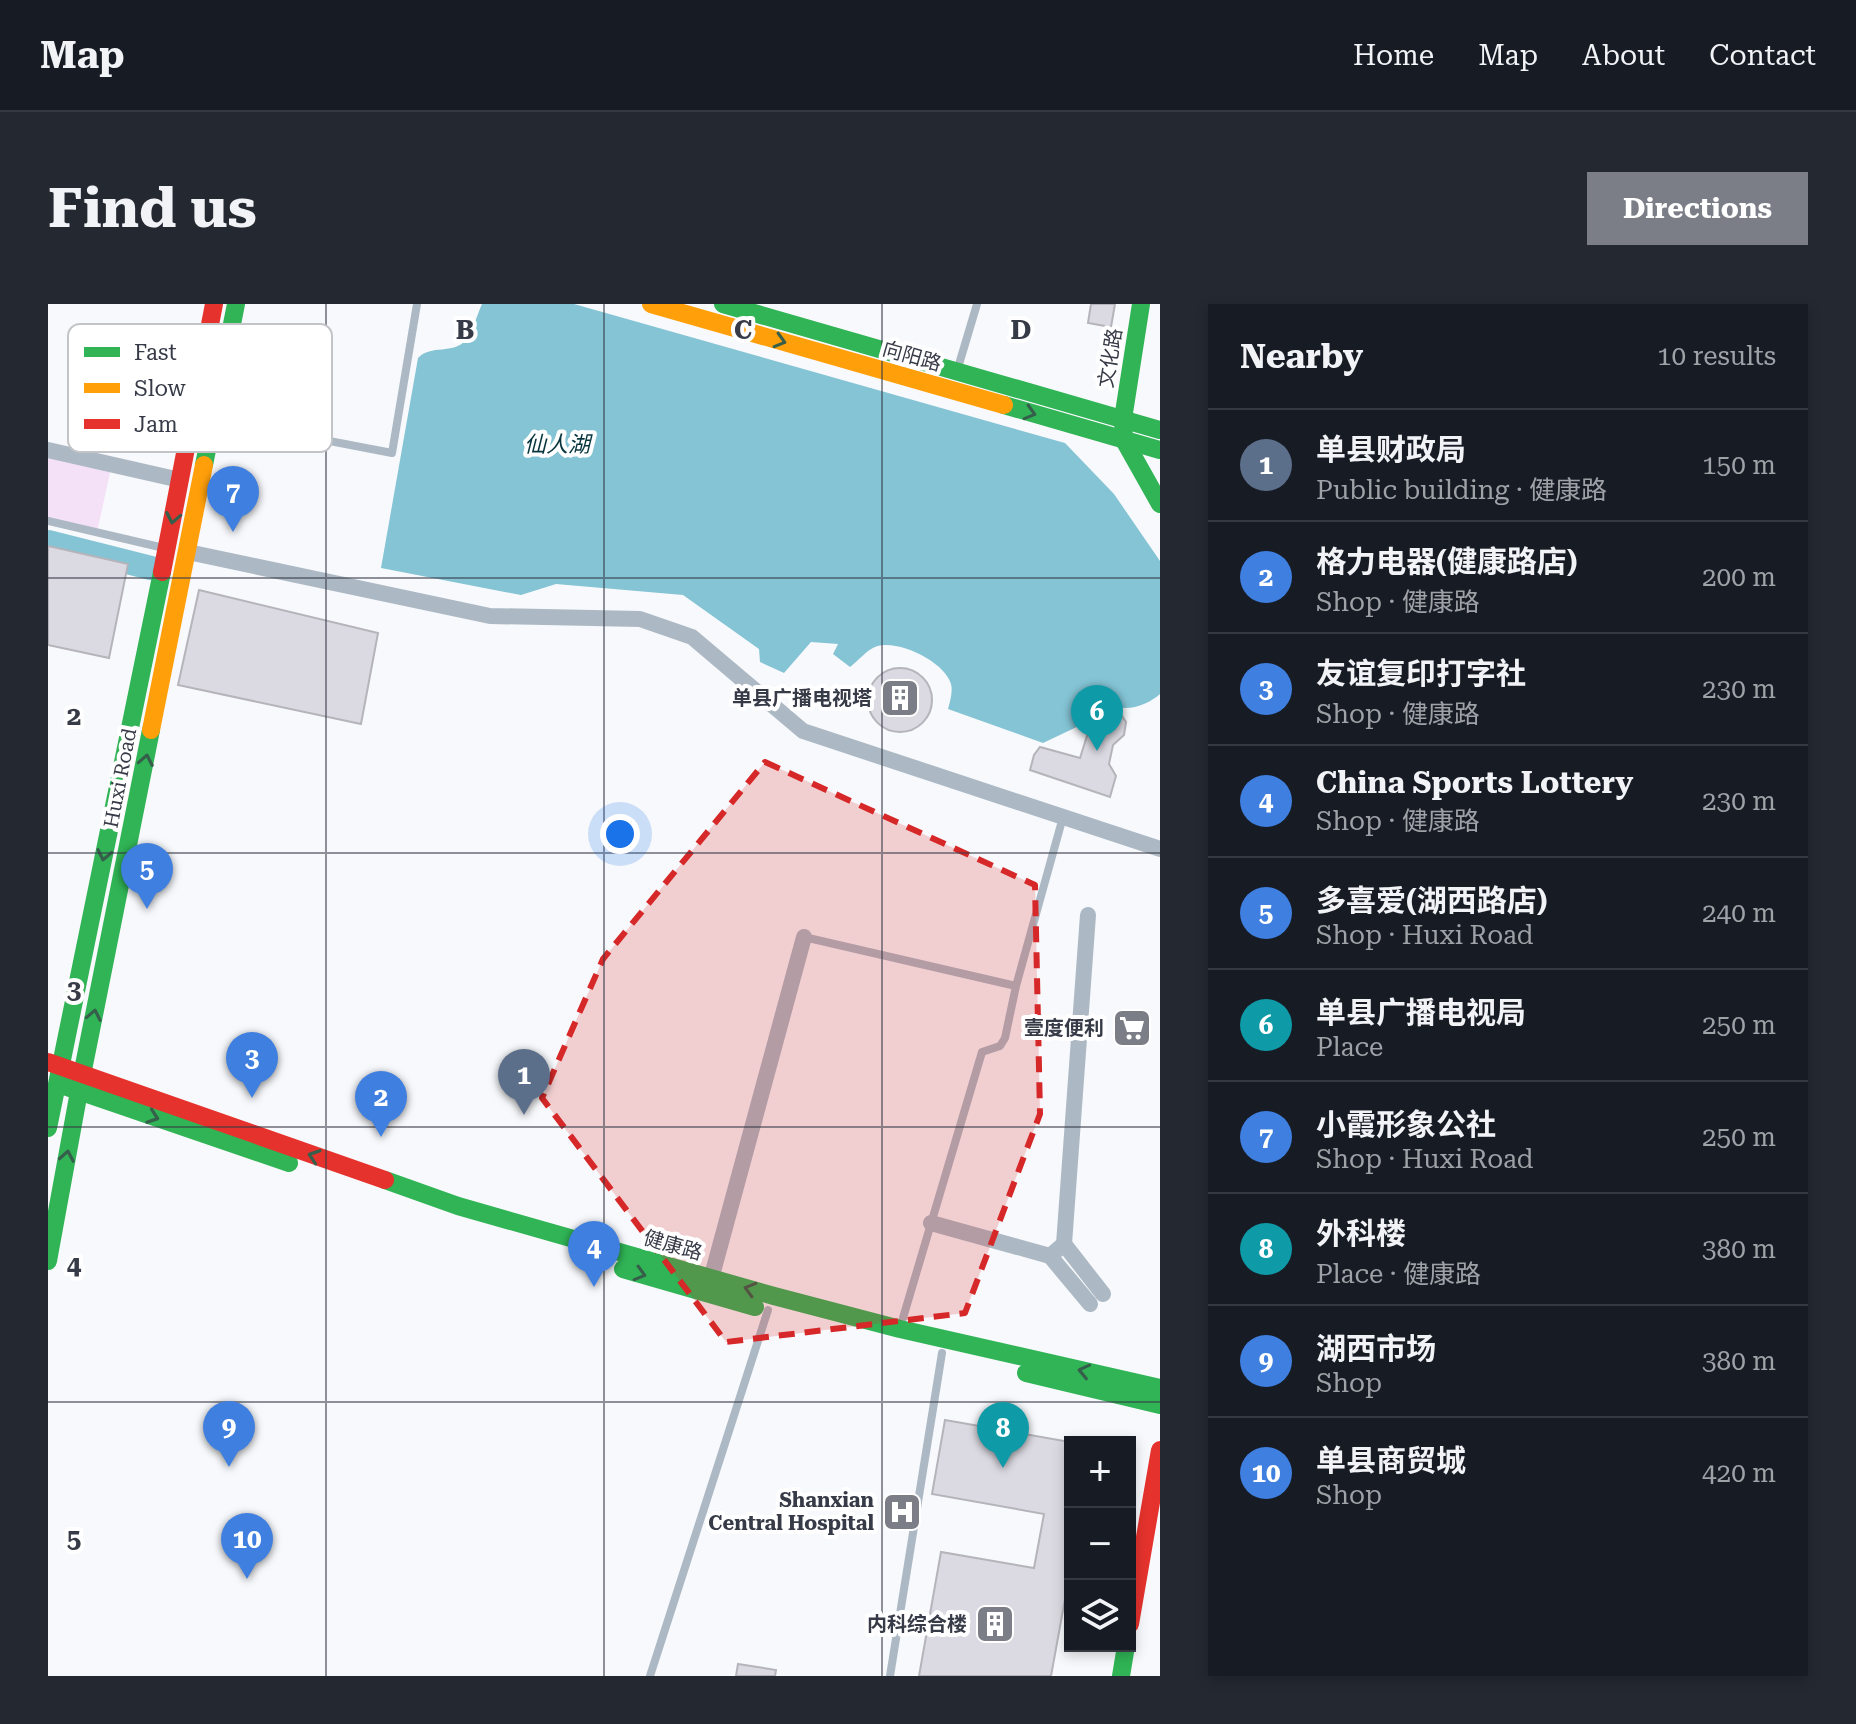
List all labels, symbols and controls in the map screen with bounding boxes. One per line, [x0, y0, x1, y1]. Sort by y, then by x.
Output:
text: Map [40, 33, 125, 77]
text: Home [1353, 39, 1434, 72]
text: Map [1478, 39, 1538, 72]
text: About [1582, 39, 1665, 72]
text: Contact [1709, 39, 1816, 72]
button: Directions [1587, 172, 1808, 245]
text: Find us [48, 175, 257, 241]
text: B [456, 315, 474, 345]
text: C [734, 315, 752, 345]
text: D [1011, 315, 1031, 345]
legend [68, 324, 332, 452]
street label: 文化路 [1093, 326, 1127, 390]
one-way arrow [773, 332, 787, 348]
street label: 向阳路 [880, 336, 944, 376]
text: Nearby [1240, 336, 1363, 376]
text: Fast [134, 340, 177, 365]
text: 10 results [1657, 341, 1776, 371]
text: Slow [134, 376, 187, 401]
one-way arrow [1023, 404, 1036, 420]
text: Jam [134, 412, 178, 437]
water label: 仙人湖 [524, 432, 593, 457]
text: 单县财政局 [1316, 432, 1466, 467]
text: 1 [1259, 450, 1273, 480]
text: 150 m [1702, 450, 1776, 480]
pin: 7 [207, 466, 259, 532]
text: Public building · 健康路 [1316, 475, 1607, 505]
one-way arrow [165, 511, 182, 524]
text: 格力电器(健康路店) [1316, 544, 1578, 579]
text: 2 [1259, 562, 1273, 592]
text: 200 m [1702, 562, 1776, 592]
text: Shop · 健康路 [1316, 587, 1480, 617]
text: 友谊复印打字社 [1316, 656, 1526, 691]
text: 3 [1259, 674, 1273, 704]
text: 230 m [1702, 674, 1776, 704]
building icon: 单县广播电视塔 [879, 677, 921, 719]
pin: 6 [1071, 685, 1123, 751]
place label: 单县广播电视塔 [732, 686, 872, 710]
text: Shop · 健康路 [1316, 699, 1480, 729]
text: 2 [67, 701, 81, 731]
street label: Huxi Road [99, 726, 141, 830]
one-way arrow [137, 754, 154, 767]
text: China Sports Lottery [1316, 765, 1634, 800]
text: 4 [1259, 786, 1273, 816]
text: 230 m [1702, 786, 1776, 816]
text: Shop · 健康路 [1316, 806, 1480, 836]
your location [600, 814, 640, 854]
pin: 5 [121, 843, 173, 909]
one-way arrow [96, 848, 113, 861]
text: 多喜爱(湖西路店) [1316, 883, 1548, 918]
text: 5 [1259, 898, 1273, 928]
text: 240 m [1702, 898, 1776, 928]
text: Shop · Huxi Road [1316, 920, 1533, 950]
text: 3 [67, 975, 81, 1005]
text: 单县广播电视局 [1316, 995, 1526, 1030]
supermarket icon: 壹度便利 [1111, 1007, 1153, 1049]
one-way arrow [85, 1008, 102, 1021]
text: 6 [1259, 1010, 1273, 1040]
text: 250 m [1702, 1010, 1776, 1040]
place label: 壹度便利 [1024, 1016, 1104, 1040]
pin: 3 [226, 1032, 278, 1098]
text: Place [1316, 1032, 1383, 1062]
pin: 1 [498, 1049, 550, 1115]
pin: 2 [355, 1071, 407, 1137]
one-way arrow [145, 1107, 159, 1123]
text: 小霞形象公社 [1316, 1107, 1496, 1142]
text: 7 [1259, 1122, 1273, 1152]
text: 250 m [1702, 1122, 1776, 1152]
text: Shop · Huxi Road [1316, 1144, 1533, 1174]
one-way arrow [308, 1149, 322, 1165]
one-way arrow [58, 1150, 75, 1163]
text: 外科楼 [1316, 1216, 1406, 1251]
pin: 4 [568, 1221, 620, 1287]
street label: 健康路 [641, 1225, 705, 1265]
text: 8 [1259, 1234, 1273, 1264]
text: 380 m [1702, 1234, 1776, 1264]
text: 4 [67, 1250, 82, 1280]
text: Place · 健康路 [1316, 1259, 1481, 1289]
one-way arrow [633, 1265, 646, 1281]
one-way arrow [743, 1282, 757, 1299]
text: 湖西市场 [1316, 1331, 1436, 1366]
text: 9 [1259, 1346, 1273, 1376]
text: 380 m [1702, 1346, 1776, 1376]
one-way arrow [1078, 1363, 1091, 1380]
text: Shop [1316, 1368, 1382, 1398]
pin: 9 [203, 1401, 255, 1467]
pin: 8 [977, 1402, 1029, 1468]
map controls [1064, 1436, 1136, 1652]
button: + [1064, 1436, 1136, 1508]
text: 单县商贸城 [1316, 1443, 1466, 1478]
text: 10 [1251, 1458, 1281, 1488]
text: 420 m [1702, 1458, 1776, 1488]
text: Shop [1316, 1480, 1382, 1510]
place label: Shanxian Central Hospital [708, 1488, 875, 1535]
hospital icon: Shanxian Central Hospital [881, 1491, 923, 1533]
button: − [1064, 1508, 1136, 1580]
pin: 10 [221, 1513, 273, 1579]
text: 5 [67, 1524, 81, 1554]
button: layers [1064, 1580, 1136, 1652]
building icon: 内科综合楼 [974, 1603, 1016, 1645]
place label: 内科综合楼 [867, 1612, 967, 1636]

